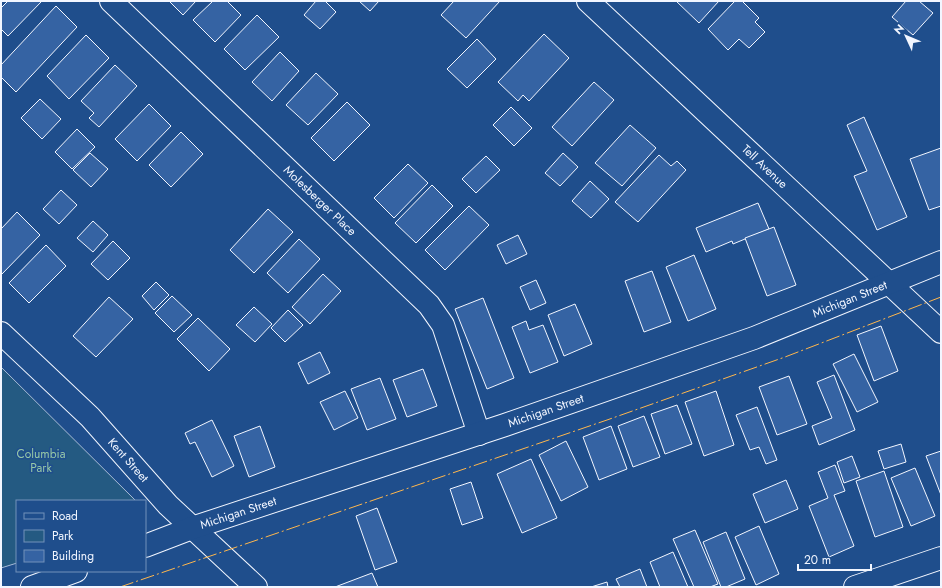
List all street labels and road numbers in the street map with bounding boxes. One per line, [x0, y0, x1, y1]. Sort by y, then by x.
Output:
street label: Tell Avenue [738, 140, 792, 193]
street label: Molesberger Place [279, 161, 360, 240]
street label: Michigan Street [810, 276, 890, 322]
street label: Michigan Street [505, 389, 586, 432]
street label: Kent Street [104, 434, 153, 486]
street label: Michigan Street [198, 492, 279, 534]

